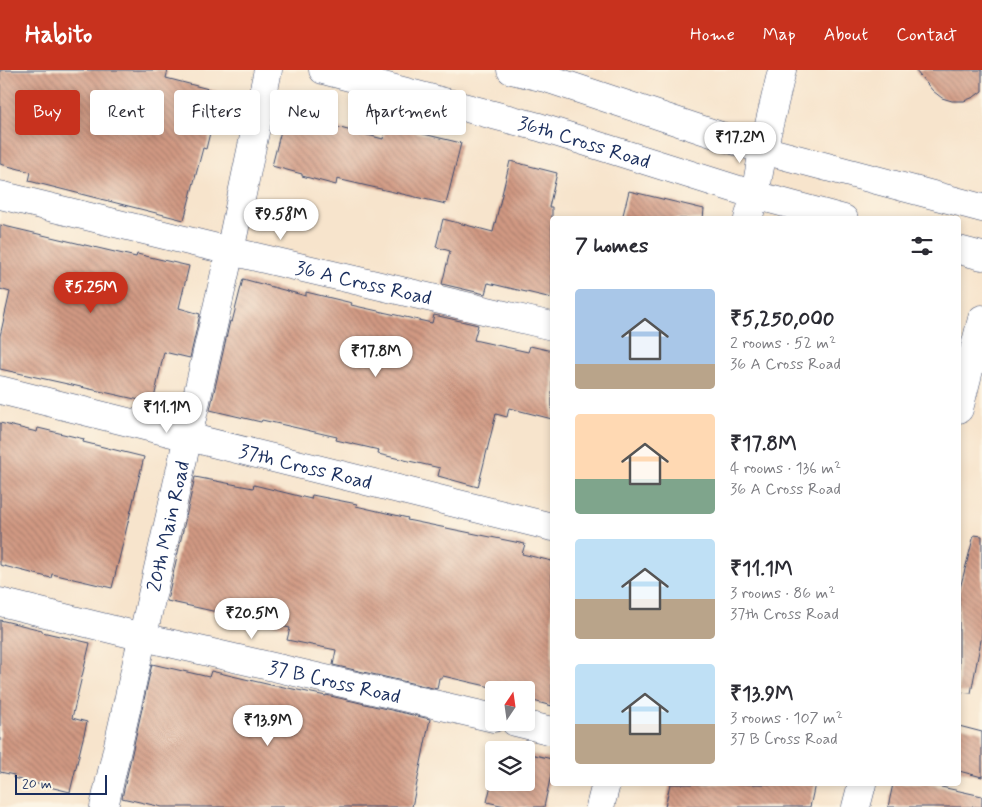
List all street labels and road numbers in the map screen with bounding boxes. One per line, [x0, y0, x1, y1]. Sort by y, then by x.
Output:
street label: 36th Cross Road [515, 110, 653, 176]
street label: 36 A Cross Road [293, 255, 434, 312]
street label: 37th Cross Road [236, 438, 375, 497]
street label: 20th Main Road [141, 458, 197, 595]
street label: 37 B Cross Road [266, 654, 403, 711]

